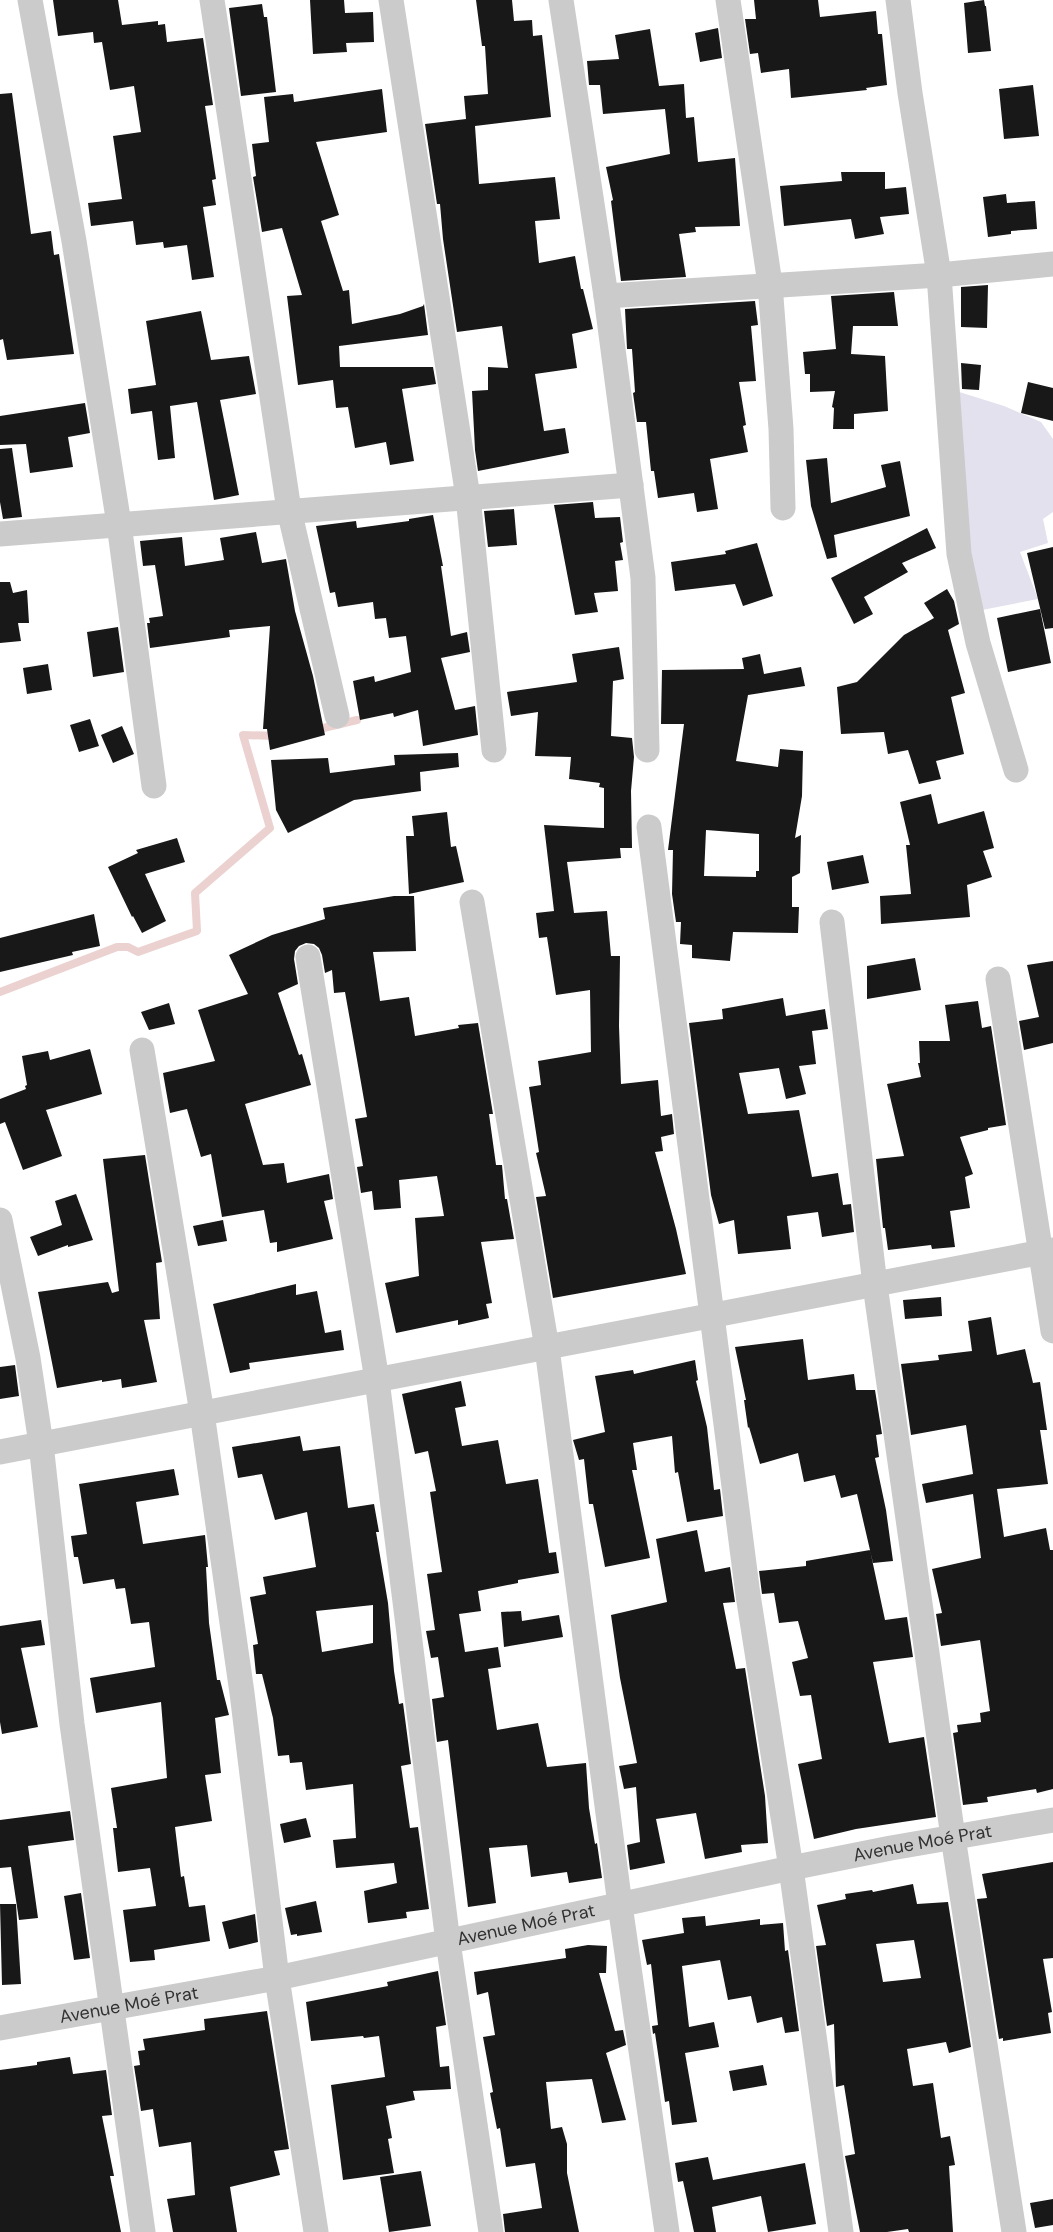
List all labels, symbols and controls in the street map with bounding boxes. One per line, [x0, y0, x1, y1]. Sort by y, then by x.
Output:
street label: Avenue Moé Prat [851, 1819, 994, 1867]
street label: Avenue Moé Prat [455, 1898, 597, 1951]
street label: Avenue Moé Prat [58, 1980, 200, 2029]

